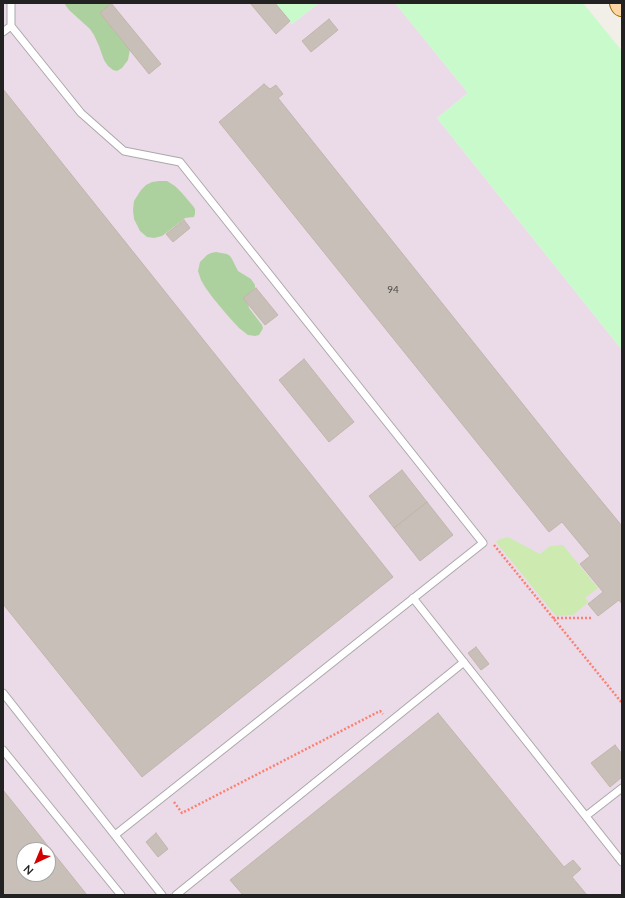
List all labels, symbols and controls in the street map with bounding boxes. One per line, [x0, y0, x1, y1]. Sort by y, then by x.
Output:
house number: 94 [387, 284, 399, 296]
north arrow [16, 842, 56, 882]
text: N [20, 863, 36, 878]

